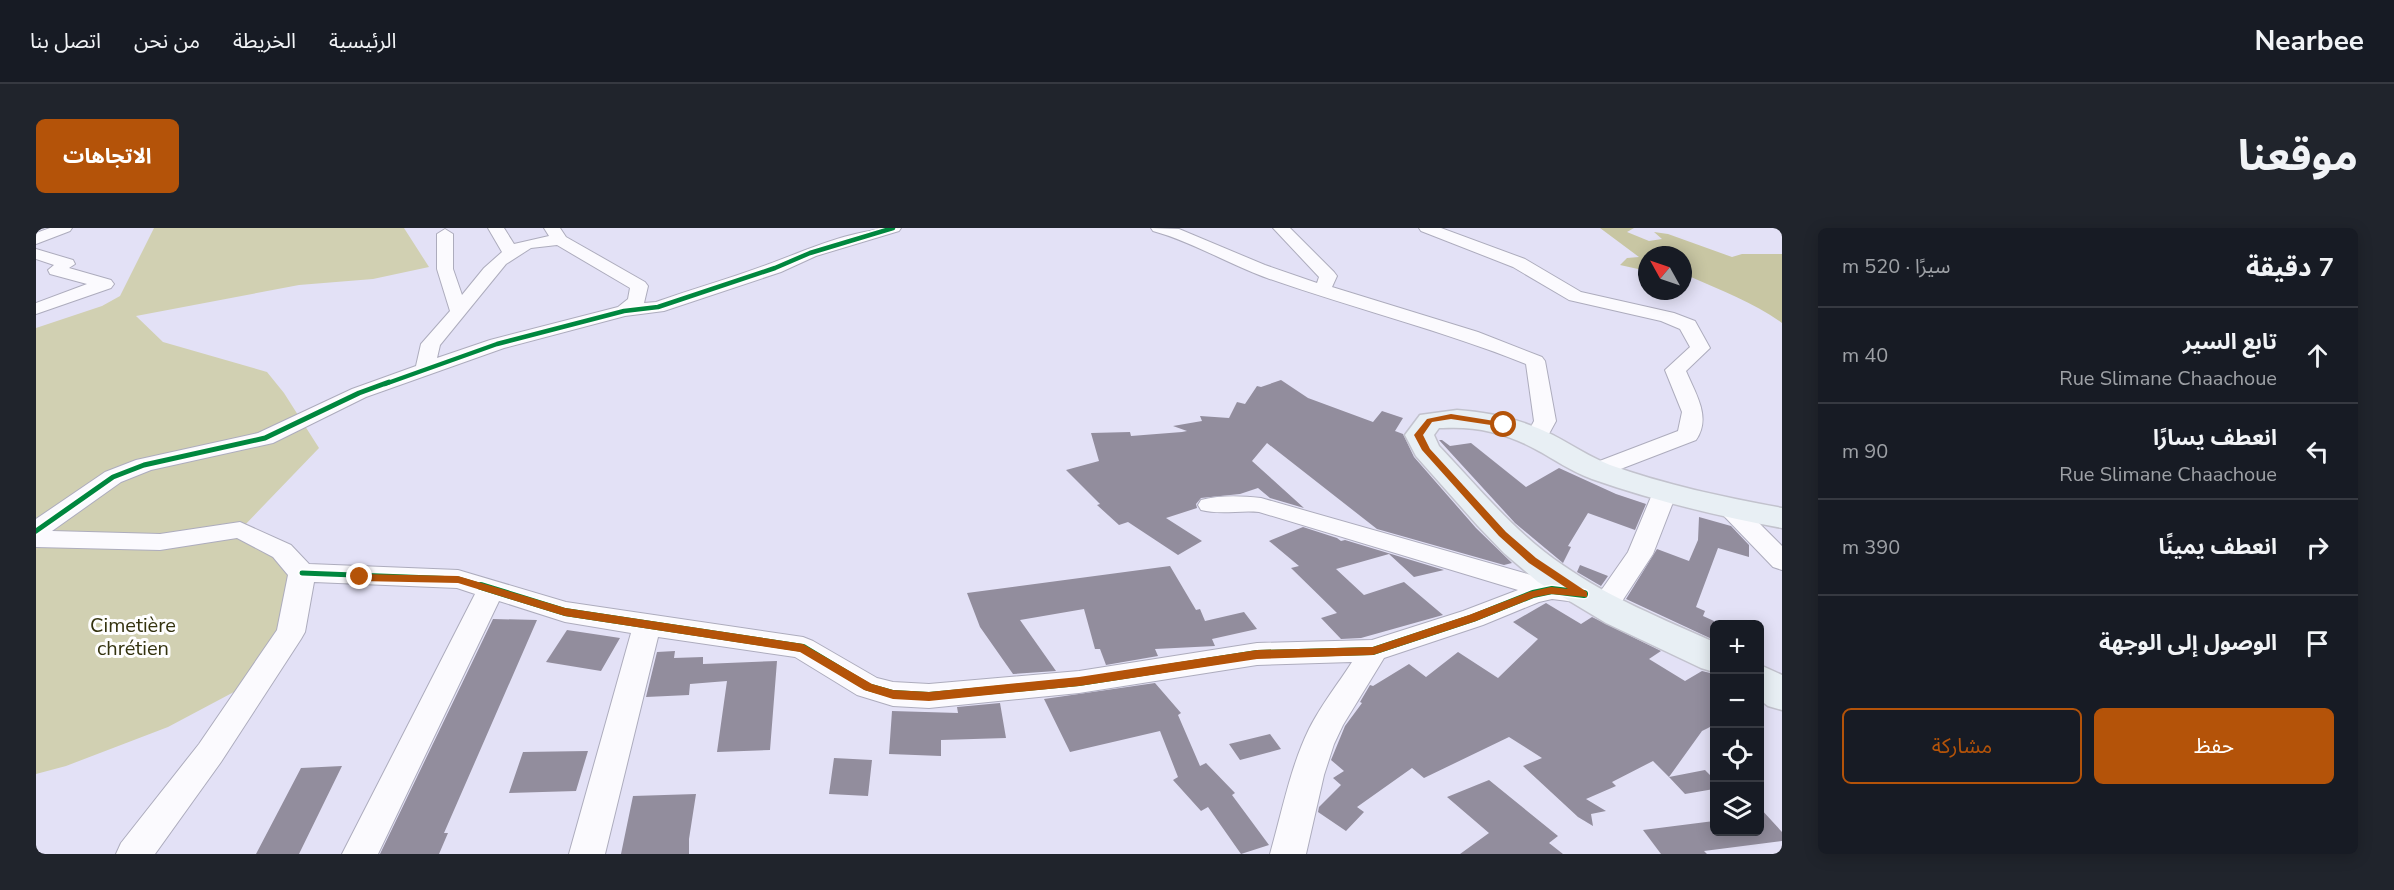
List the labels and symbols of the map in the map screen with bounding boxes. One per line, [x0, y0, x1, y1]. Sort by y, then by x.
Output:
north arrow [1638, 246, 1692, 300]
route start [1490, 411, 1516, 437]
route end [346, 563, 372, 589]
park label: Cimetière chrétien [90, 612, 176, 662]

